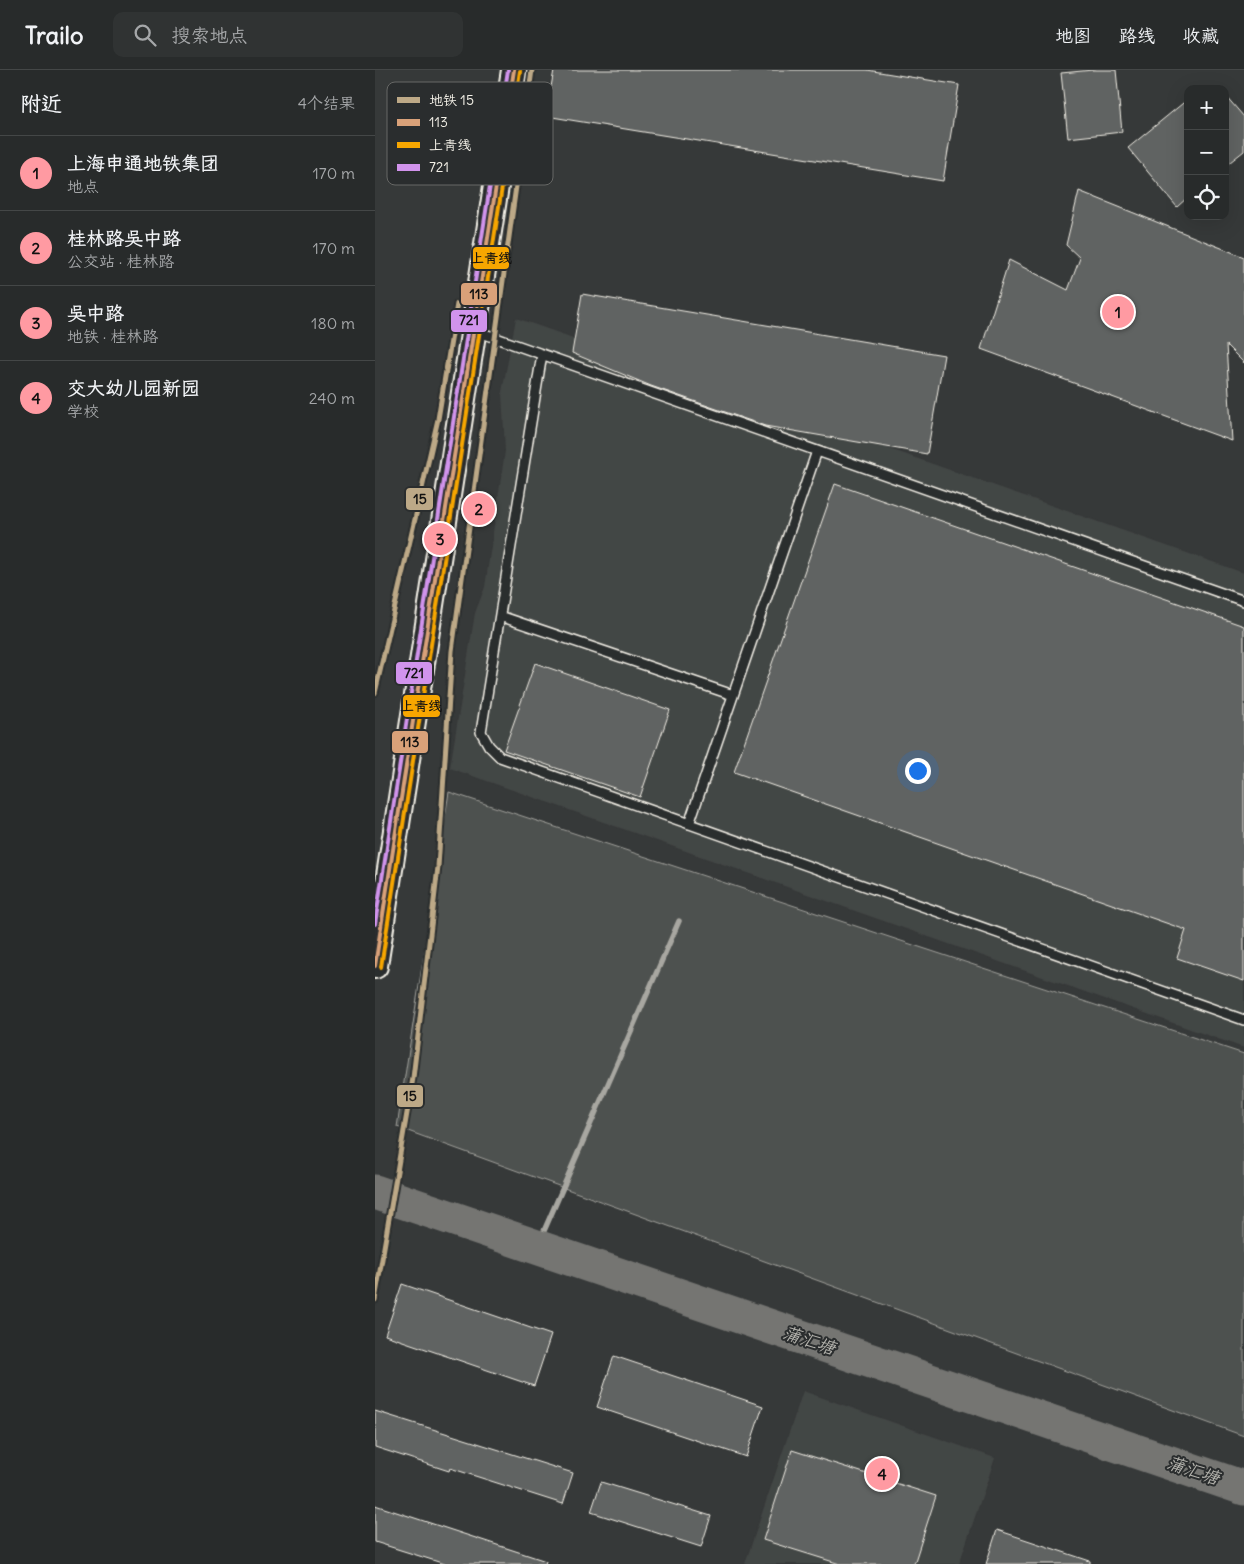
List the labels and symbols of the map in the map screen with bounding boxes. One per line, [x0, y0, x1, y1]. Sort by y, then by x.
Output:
legend [387, 82, 553, 185]
text: 地铁 15 [429, 91, 474, 109]
text: 113 [429, 113, 448, 131]
text: 上青线 [429, 136, 471, 154]
text: 721 [429, 158, 449, 176]
line badge: 上青线 [472, 246, 510, 270]
text: 上青线 [470, 249, 512, 267]
line badge: 113 [460, 282, 498, 306]
text: 113 [469, 285, 489, 303]
pin: 1 [1102, 293, 1134, 331]
line badge: 721 [450, 309, 488, 333]
text: 721 [459, 311, 479, 329]
line badge: 15 [405, 487, 434, 511]
text: 15 [413, 490, 427, 508]
pin: 2 [463, 490, 495, 528]
pin: 3 [424, 520, 456, 558]
line badge: 721 [395, 661, 433, 685]
text: 721 [404, 664, 424, 682]
line badge: 上青线 [402, 694, 441, 718]
text: 上青线 [400, 697, 442, 715]
line badge: 113 [391, 730, 429, 754]
text: 113 [400, 733, 420, 751]
your location [905, 758, 931, 784]
line badge: 15 [396, 1084, 424, 1108]
text: 15 [403, 1087, 417, 1105]
water label: 蒲汇塘 [780, 1320, 840, 1360]
water label: 蒲汇塘 [1164, 1450, 1224, 1490]
pin: 4 [866, 1455, 898, 1493]

